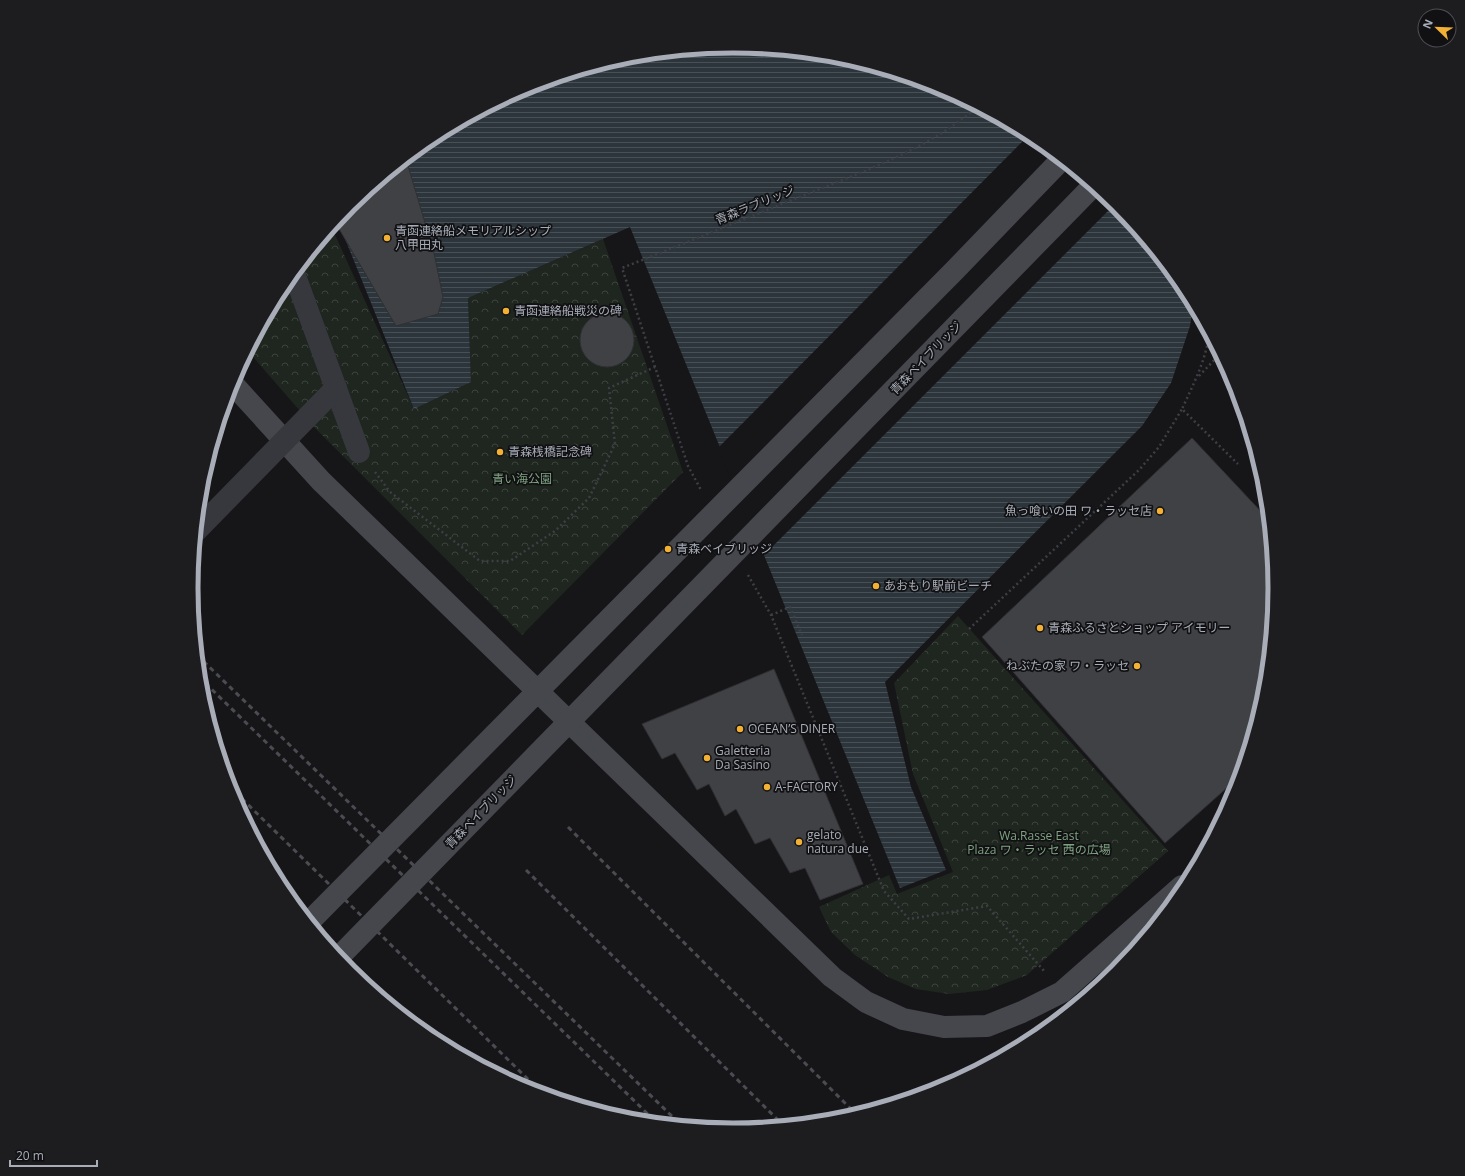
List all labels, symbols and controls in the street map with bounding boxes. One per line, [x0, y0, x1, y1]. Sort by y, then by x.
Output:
north arrow [1417, 8, 1457, 48]
text: N [1419, 17, 1436, 31]
street label: 青森ラブリッジ [713, 181, 797, 228]
place label: 青函連絡船メモリアルシップ 八甲田丸 [395, 222, 551, 253]
marker: 青函連絡船メモリアルシップ 八甲田丸 [382, 233, 392, 243]
place label: 青函連絡船戦災の碑 [514, 302, 622, 319]
marker: 青函連絡船戦災の碑 [501, 306, 511, 316]
street label: 青森ベイブリッジ [886, 317, 965, 398]
place label: 青森桟橋記念碑 [508, 443, 592, 460]
marker: 青森桟橋記念碑 [495, 447, 505, 457]
park label: 青い海公園 [492, 470, 552, 487]
place label: 魚っ喰いの田 ワ・ラッセ店 [1005, 502, 1152, 519]
marker: 魚っ喰いの田 ワ・ラッセ店 [1155, 506, 1165, 516]
place label: 青森ベイブリッジ [676, 540, 772, 557]
marker: 青森ベイブリッジ [663, 544, 673, 554]
place label: あおもり駅前ビーチ [884, 577, 992, 594]
marker: あおもり駅前ビーチ [871, 581, 881, 591]
place label: 青森ふるさとショップ アイモリー [1048, 619, 1231, 636]
marker: 青森ふるさとショップ アイモリー [1035, 623, 1045, 633]
place label: ねぶたの家 ワ・ラッセ [1006, 657, 1129, 674]
marker: ねぶたの家 ワ・ラッセ [1132, 661, 1142, 671]
place label: OCEAN’S DINER [748, 720, 836, 737]
marker: OCEAN’S DINER [735, 724, 745, 734]
place label: Galetteria Da Sasino [715, 742, 770, 773]
marker: Galetteria Da Sasino [702, 753, 712, 763]
street label: 青森ベイブリッジ [441, 771, 520, 852]
place label: A-FACTORY [775, 778, 838, 795]
marker: A-FACTORY [762, 782, 772, 792]
place label: gelato natura due [807, 826, 869, 857]
park label: Wa.Rasse East Plaza ワ・ラッセ 西の広場 [967, 827, 1111, 858]
marker: gelato natura due [794, 837, 804, 847]
scale bar [10, 1142, 97, 1168]
text: 20 m [16, 1147, 44, 1164]

